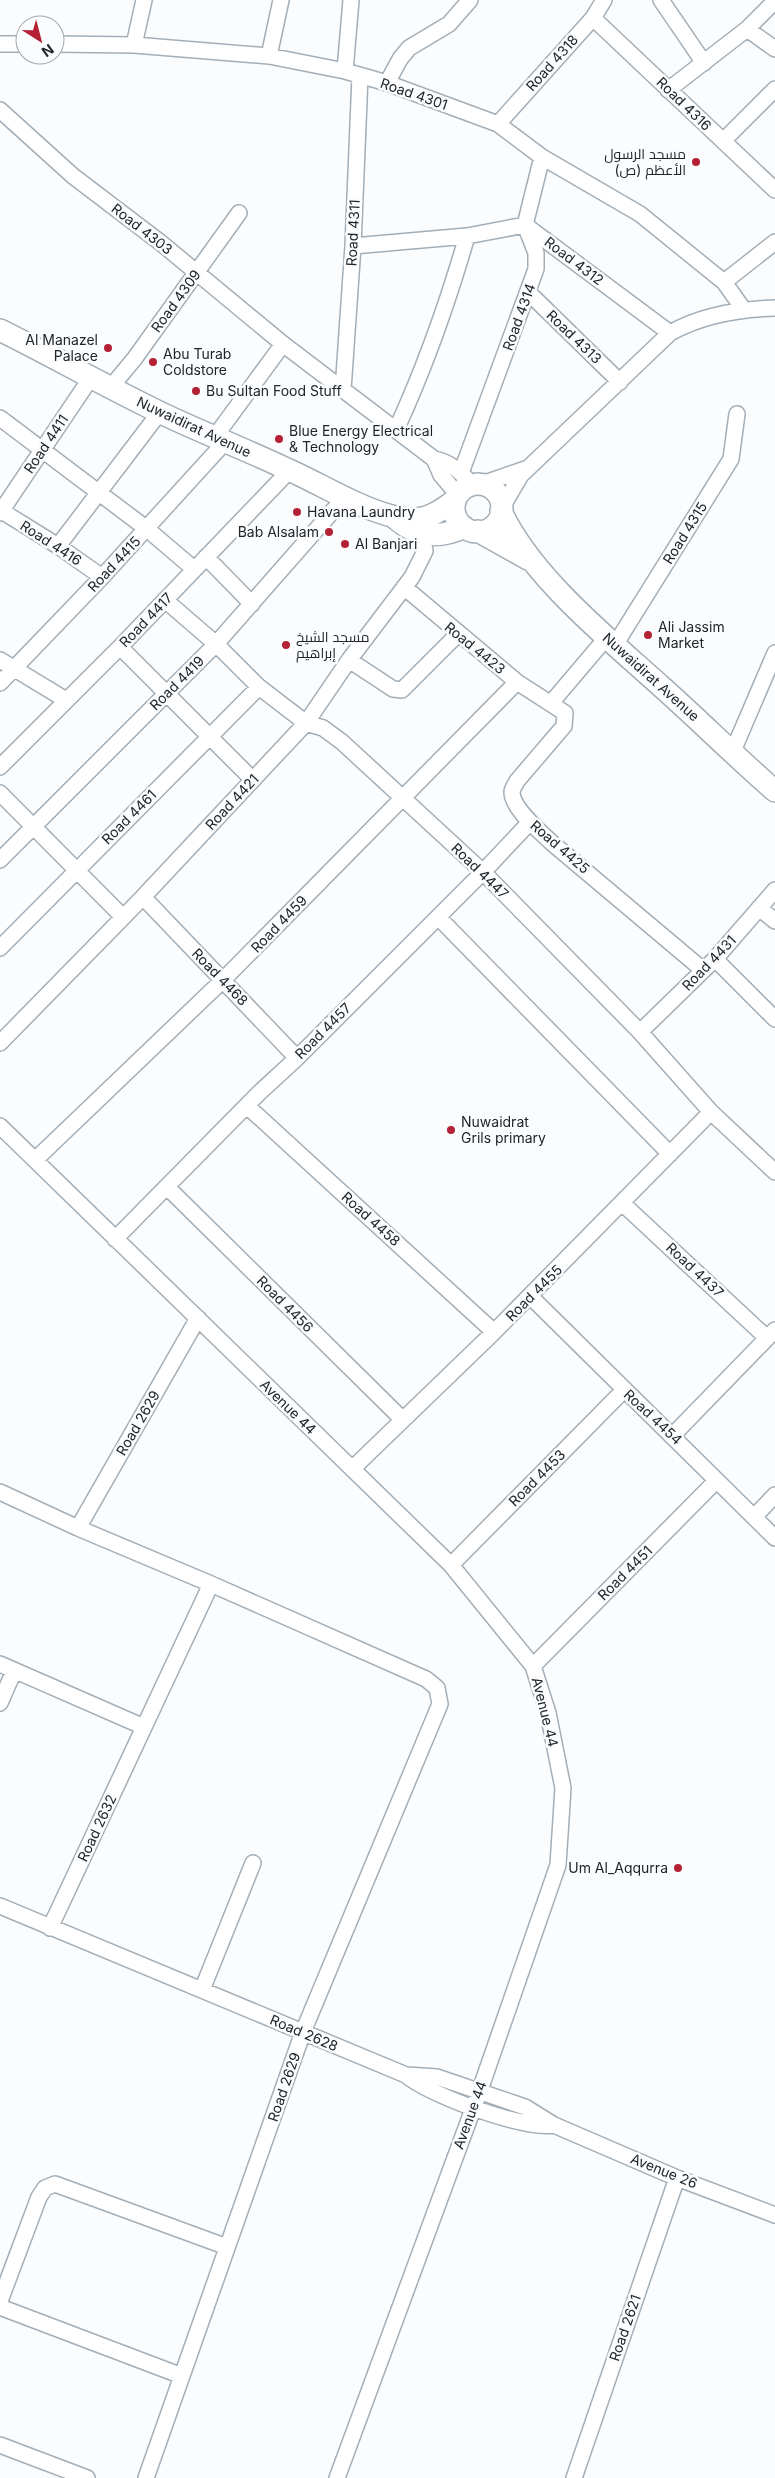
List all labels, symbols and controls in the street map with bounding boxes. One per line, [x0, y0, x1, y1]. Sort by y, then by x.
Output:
north arrow [15, 15, 65, 65]
street label: Road 4318 [522, 31, 581, 94]
text: N [39, 41, 57, 61]
street label: Road 4316 [653, 73, 715, 134]
street label: Road 4301 [378, 74, 450, 113]
place label: مسجد الرسول الأعظم (ص) [604, 145, 686, 180]
marker: مسجد الرسول الأعظم (ص) [690, 156, 702, 168]
street label: Road 4303 [108, 199, 176, 258]
street label: Road 4311 [342, 199, 363, 267]
street label: Road 4312 [541, 233, 607, 288]
street label: Road 4309 [147, 266, 204, 335]
street label: Road 4314 [499, 281, 539, 353]
street label: Road 4313 [543, 306, 605, 367]
place label: Al Manazel Palace [25, 331, 98, 364]
marker: Al Manazel Palace [102, 342, 114, 354]
place label: Abu Turab Coldstore [163, 345, 231, 378]
marker: Abu Turab Coldstore [147, 356, 159, 368]
place label: Bu Sultan Food Stuff [206, 382, 342, 399]
marker: Bu Sultan Food Stuff [190, 385, 202, 397]
street label: Nuwaidirat Avenue [134, 393, 254, 461]
street label: Road 4411 [20, 411, 71, 476]
place label: Blue Energy Electrical & Technology [289, 422, 433, 455]
marker: Blue Energy Electrical & Technology [273, 433, 285, 445]
street label: Road 4315 [659, 499, 710, 567]
place label: Havana Laundry [307, 503, 415, 520]
marker: Havana Laundry [291, 506, 303, 518]
street label: Road 4416 [17, 516, 85, 569]
place label: Bab Alsalam [238, 523, 319, 540]
marker: Bab Alsalam [323, 526, 335, 538]
street label: Road 4415 [84, 532, 144, 595]
place label: Al Banjari [355, 535, 417, 552]
marker: Al Banjari [339, 538, 351, 550]
street label: Road 4417 [116, 589, 176, 650]
street label: Road 4423 [442, 618, 509, 677]
place label: Ali Jassim Market [658, 618, 725, 651]
place label: مسجد الشيخ إبراهيم [296, 628, 369, 663]
street label: Nuwaidirat Avenue [599, 629, 703, 725]
marker: Ali Jassim Market [642, 629, 654, 641]
marker: مسجد الشيخ إبراهيم [280, 639, 292, 651]
street label: Road 4419 [146, 652, 207, 713]
street label: Road 4421 [202, 770, 262, 833]
street label: Road 4461 [98, 786, 159, 847]
street label: Road 4425 [527, 816, 593, 877]
street label: Road 4447 [448, 839, 512, 902]
street label: Road 4459 [247, 891, 310, 956]
street label: Road 4431 [678, 932, 739, 994]
street label: Road 4468 [189, 944, 252, 1009]
street label: Road 4457 [291, 999, 354, 1062]
place label: Nuwaidrat Grils primary [461, 1113, 546, 1146]
marker: Nuwaidrat Grils primary [445, 1124, 457, 1136]
street label: Road 4458 [339, 1188, 404, 1249]
street label: Road 4437 [663, 1239, 728, 1301]
street label: Road 4455 [502, 1261, 565, 1324]
street label: Road 4456 [254, 1272, 317, 1335]
street label: Avenue 44 [257, 1376, 320, 1437]
street label: Road 4454 [621, 1385, 686, 1448]
street label: Road 2629 [112, 1387, 163, 1458]
street label: Road 4453 [505, 1446, 568, 1509]
street label: Road 4451 [594, 1542, 655, 1603]
street label: Avenue 44 [529, 1675, 562, 1748]
street label: Road 2632 [74, 1792, 119, 1864]
place label: Um Al_Aqqurra [568, 1859, 668, 1876]
marker: Um Al_Aqqurra [672, 1862, 684, 1874]
street label: Road 2628 [268, 2011, 341, 2054]
street label: Road 2629 [264, 2050, 303, 2124]
street label: Avenue 44 [449, 2078, 490, 2151]
street label: Avenue 26 [628, 2149, 700, 2192]
street label: Road 2621 [605, 2292, 644, 2363]

